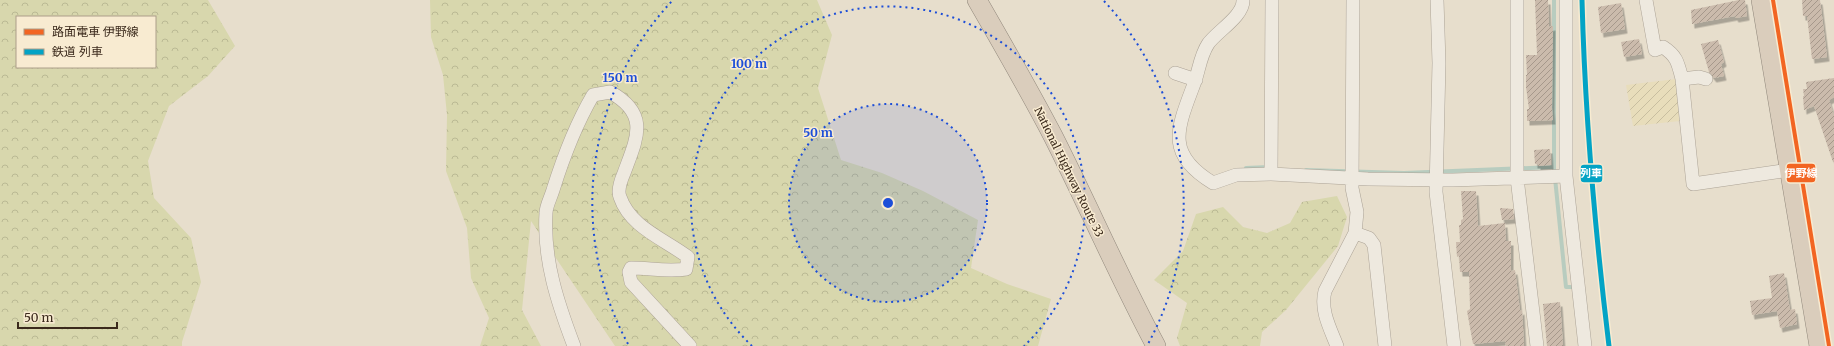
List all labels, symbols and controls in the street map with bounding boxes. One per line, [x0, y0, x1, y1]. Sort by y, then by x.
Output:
legend [16, 16, 156, 68]
text: 路面電車 伊野線 [52, 24, 139, 39]
text: 鉄道 列車 [52, 44, 103, 59]
text: 100 m [731, 56, 767, 71]
text: 150 m [603, 70, 638, 85]
street label: National Highway Route 33 [1031, 105, 1107, 239]
text: 50 m [803, 125, 833, 140]
line badge: 伊野線 [1786, 163, 1816, 183]
line badge: 列車 [1580, 164, 1603, 183]
text: 列車 [1580, 166, 1602, 180]
text: 伊野線 [1785, 166, 1818, 180]
centre of rings [881, 196, 895, 210]
scale bar [18, 304, 117, 330]
text: 50 m [24, 310, 53, 325]

